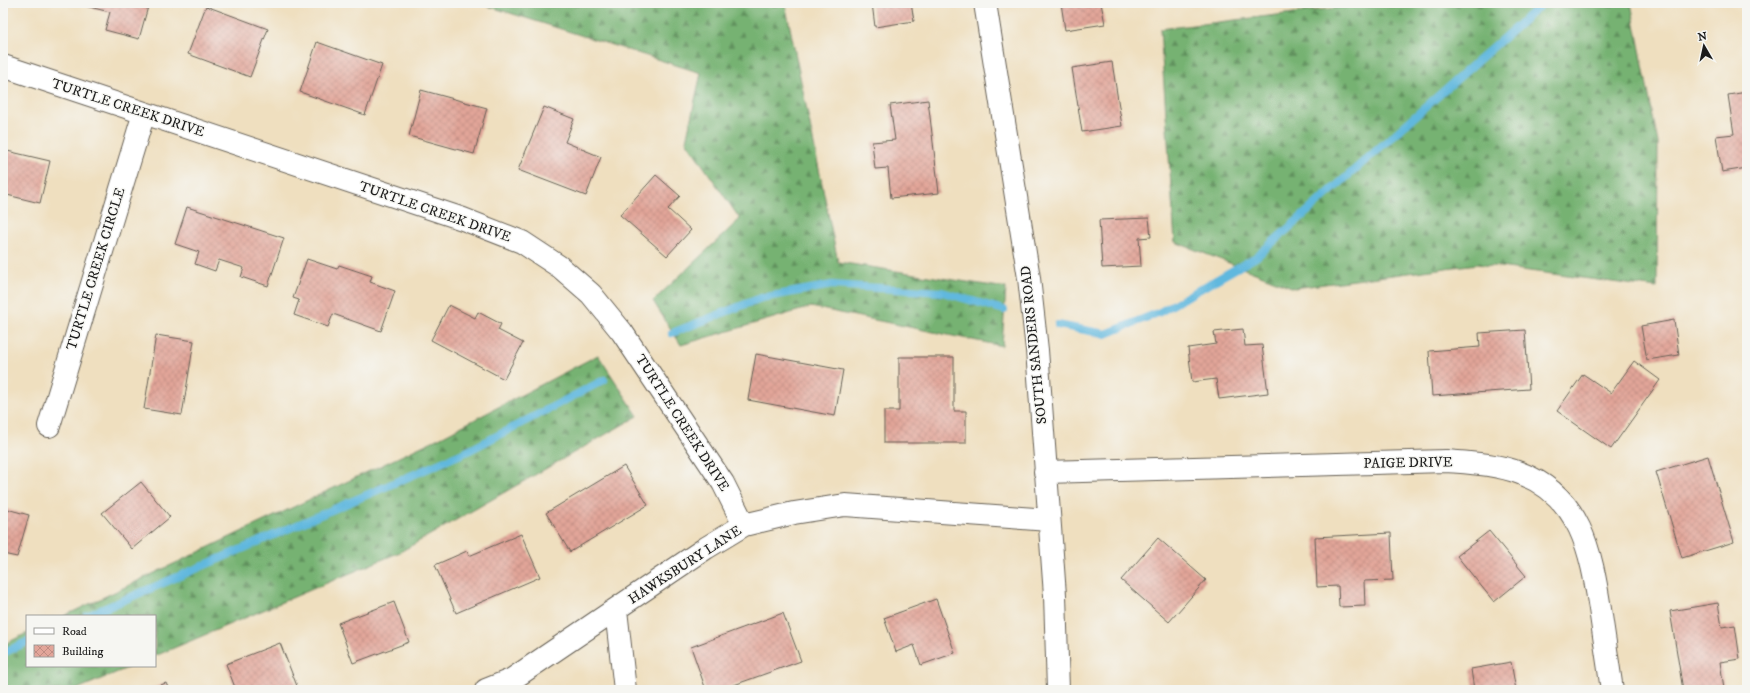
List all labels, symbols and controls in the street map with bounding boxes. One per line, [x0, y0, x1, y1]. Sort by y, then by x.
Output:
north arrow [1684, 26, 1724, 66]
text: N [1697, 29, 1708, 45]
street label: TURTLE CREEK DRIVE [49, 75, 207, 141]
street label: TURTLE CREEK DRIVE [357, 177, 514, 247]
street label: TURTLE CREEK CIRCLE [63, 185, 129, 353]
street label: SOUTH SANDERS ROAD [1017, 265, 1051, 425]
street label: TURTLE CREEK DRIVE [631, 351, 733, 495]
street label: PAIGE DRIVE [1363, 453, 1453, 473]
street label: HAWKSBURY LANE [625, 522, 745, 608]
legend [26, 615, 156, 667]
text: Road [62, 624, 87, 639]
text: Building [62, 644, 103, 659]

